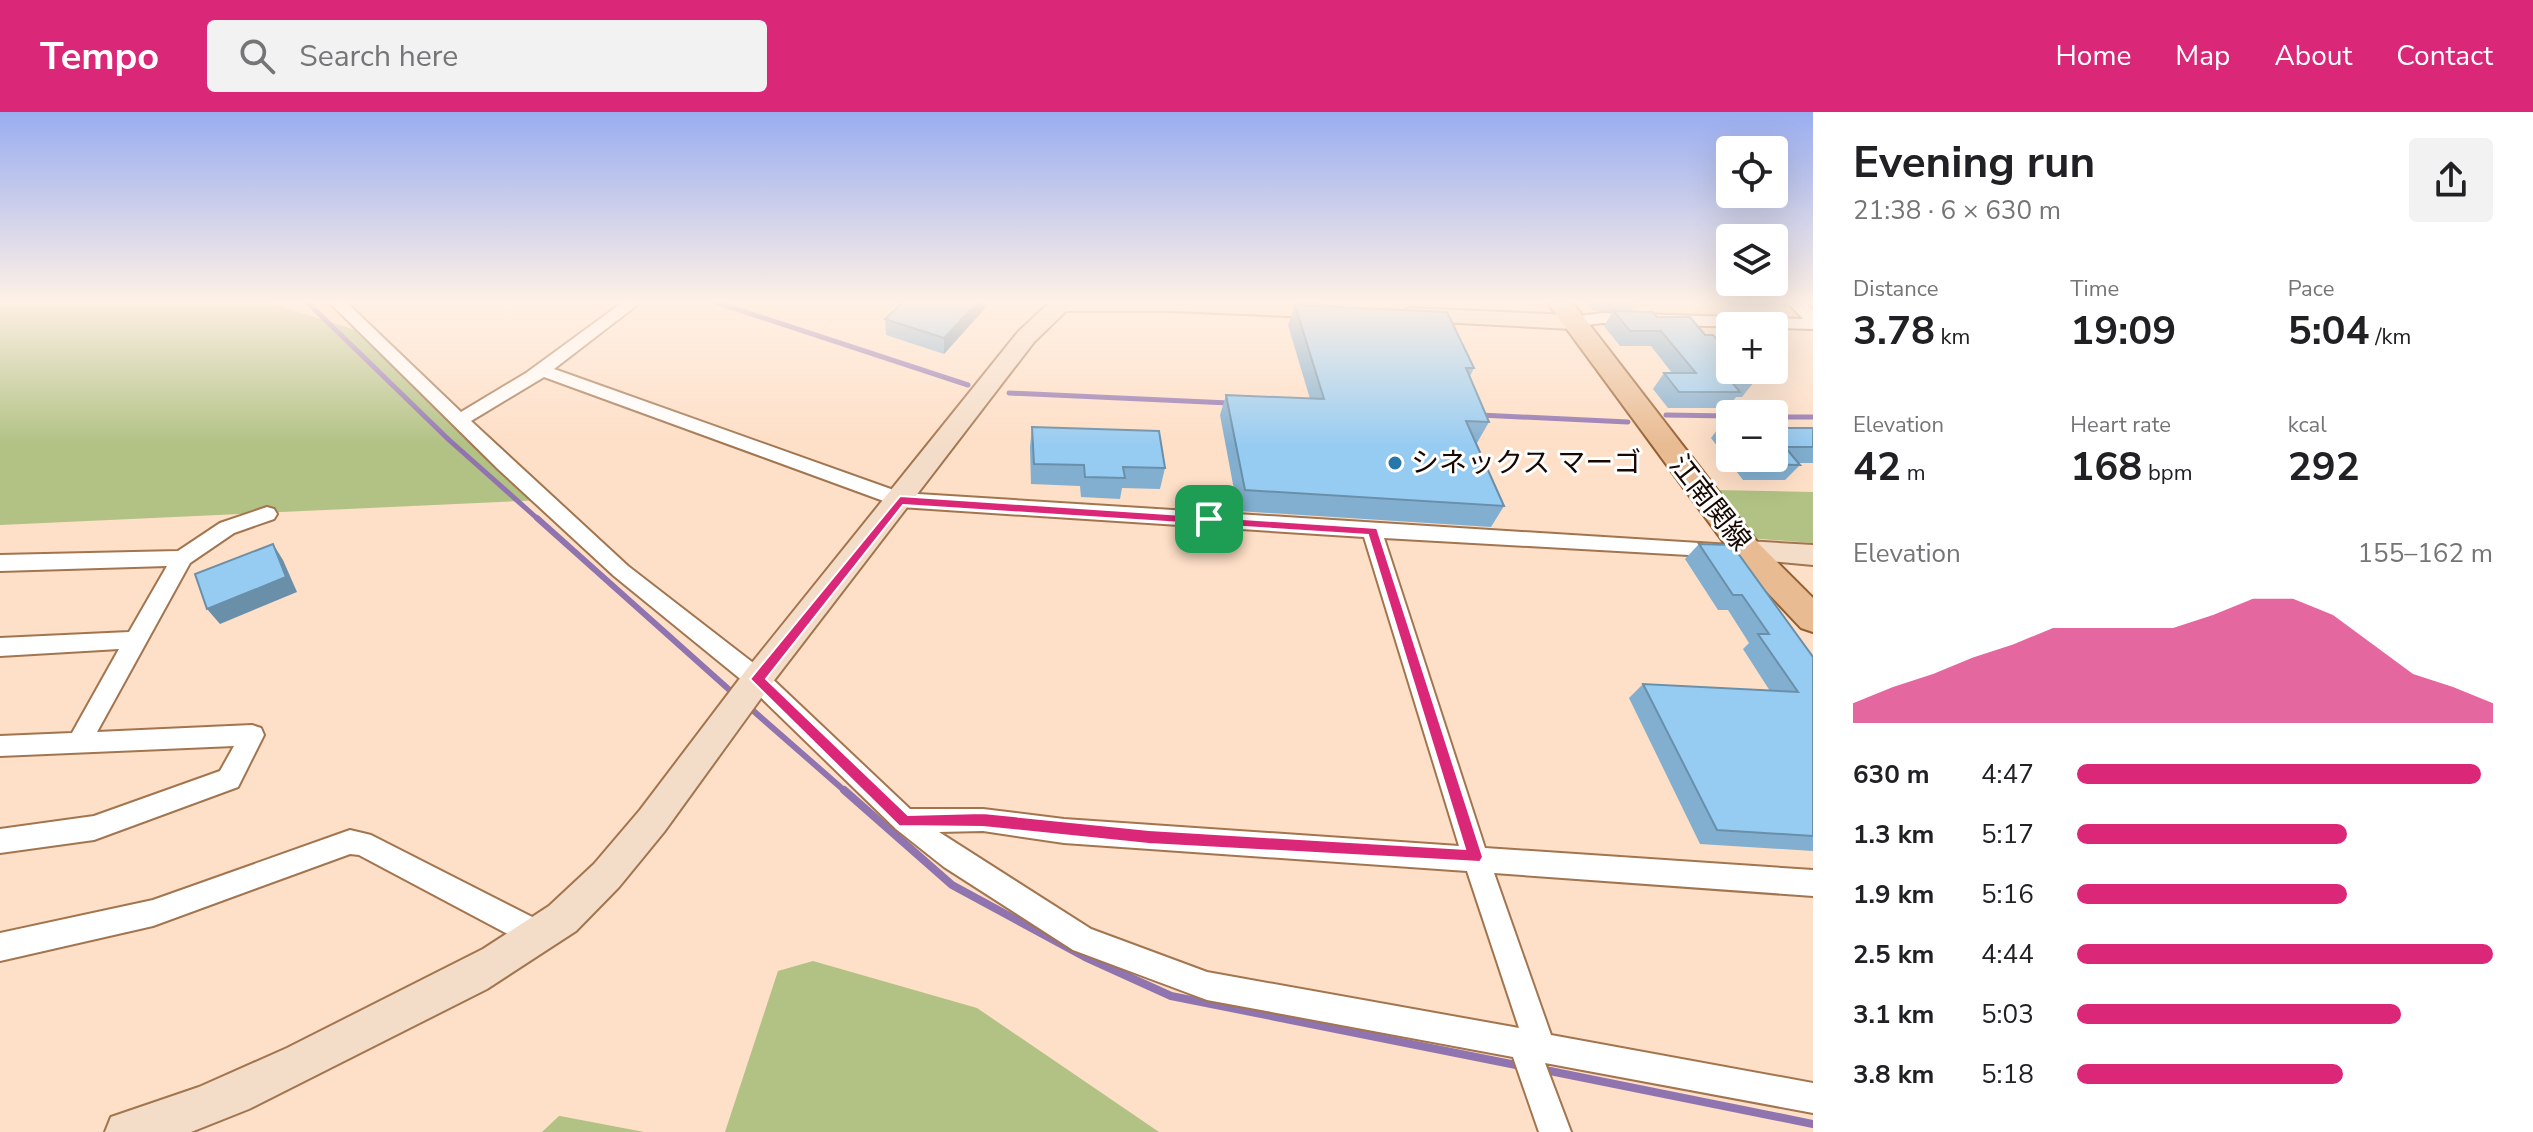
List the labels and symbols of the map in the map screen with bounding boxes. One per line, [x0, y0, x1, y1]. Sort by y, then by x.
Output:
place label: シネックス マーゴ [1411, 444, 1641, 482]
street label: 江南関線 [1661, 447, 1759, 559]
marker: シネックス マーゴ [1386, 454, 1404, 472]
pin [1175, 485, 1243, 553]

